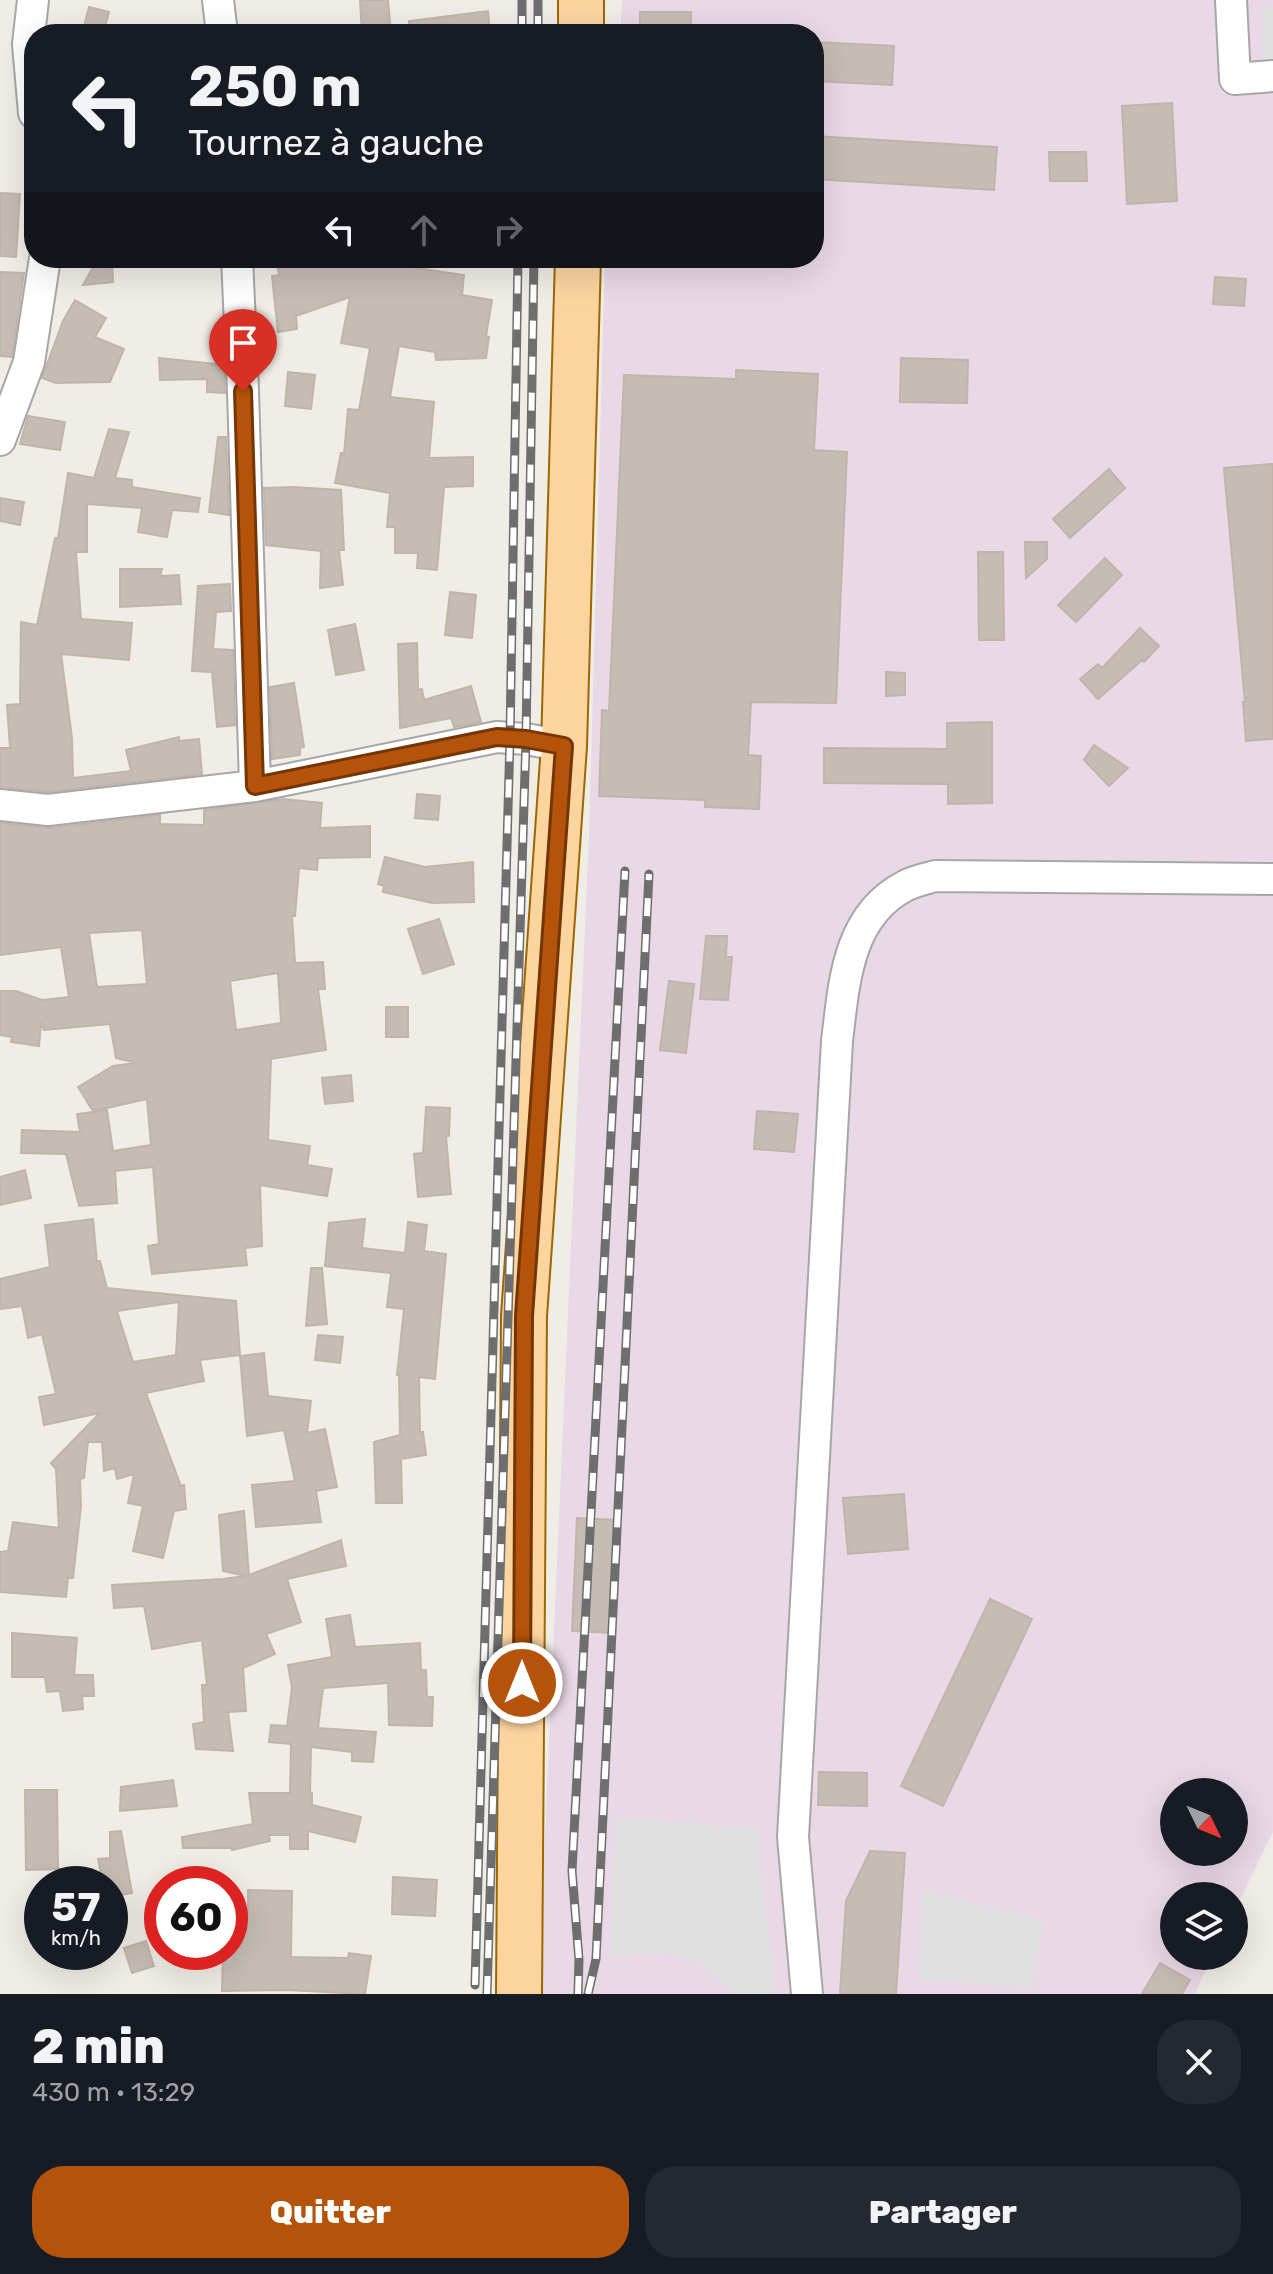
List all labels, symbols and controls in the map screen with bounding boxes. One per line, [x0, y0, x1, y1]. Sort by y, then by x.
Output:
text: 250 m [188, 54, 362, 120]
icon: left [56, 56, 160, 160]
text: Tournez à gauche [188, 121, 484, 164]
icon: left [318, 208, 362, 252]
icon: ahead [402, 208, 446, 252]
icon: right [486, 208, 530, 252]
pin [209, 309, 277, 391]
icon: arrive [221, 321, 265, 365]
position arrow [480, 1641, 564, 1725]
north arrow [1160, 1778, 1248, 1866]
map controls [1160, 1778, 1248, 1970]
speed limit sign: 60 [144, 1866, 248, 1970]
button: layers [1160, 1882, 1248, 1970]
text: 57 [52, 1884, 100, 1931]
text: km/h [51, 1926, 101, 1950]
text: 2 min [32, 2018, 165, 2075]
button: close [1157, 2020, 1241, 2104]
text: 430 m · 13:29 [32, 2077, 195, 2108]
button: Quitter [32, 2166, 629, 2258]
button: Partager [645, 2166, 1241, 2258]

